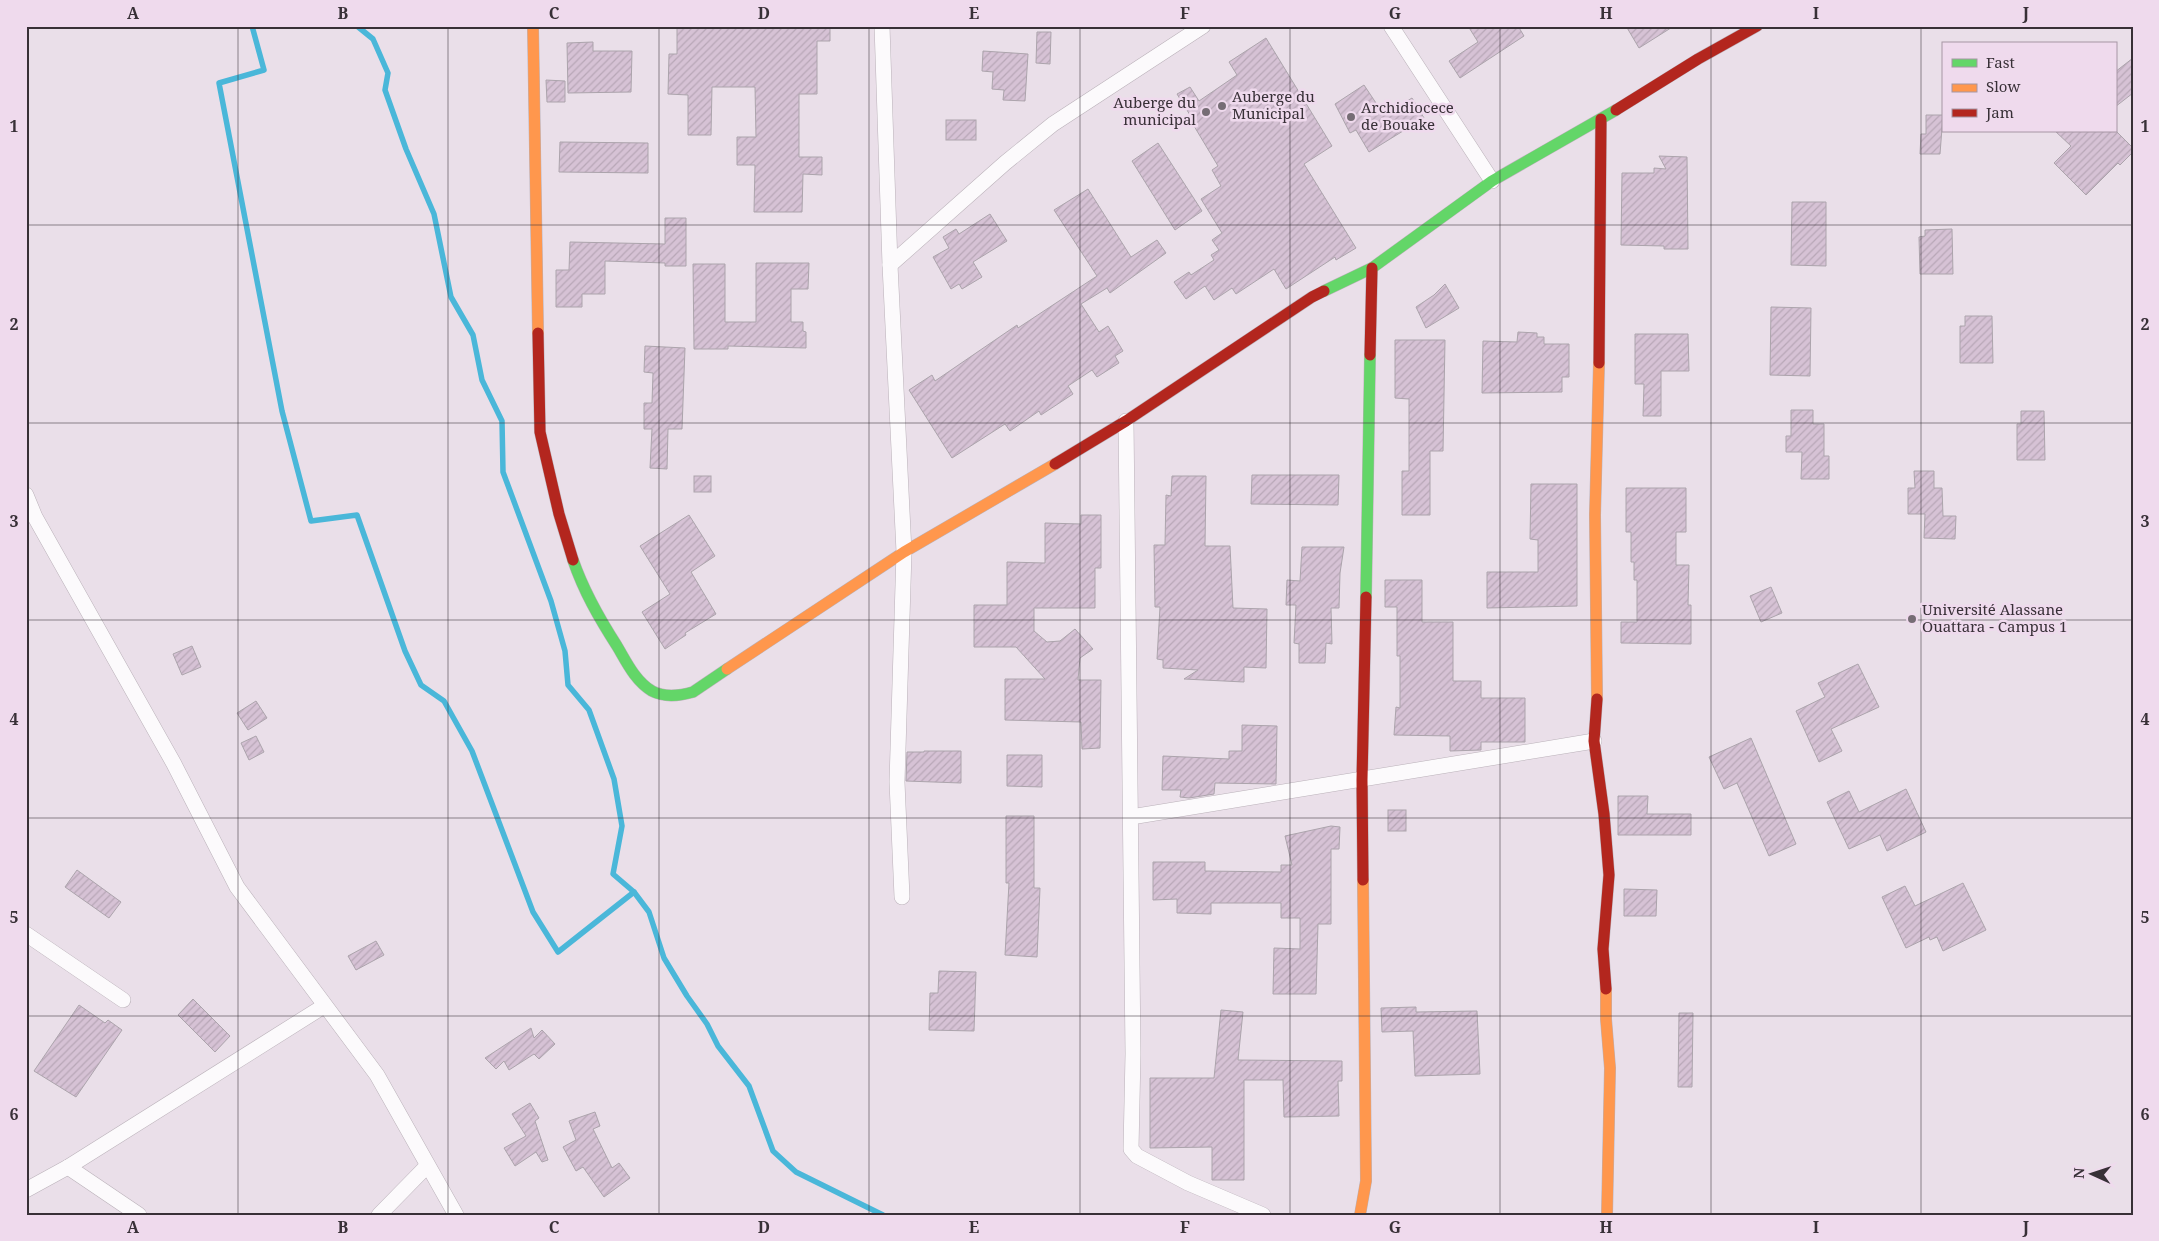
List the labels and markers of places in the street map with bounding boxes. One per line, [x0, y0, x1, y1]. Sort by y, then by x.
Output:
place label: Auberge du Municipal [1232, 86, 1315, 123]
place label: Auberge du municipal [1113, 92, 1196, 129]
place label: Archidiocece de Bouake [1361, 97, 1454, 134]
marker: Auberge du Municipal [1216, 100, 1228, 112]
marker: Auberge du municipal [1200, 106, 1212, 118]
marker: Archidiocece de Bouake [1345, 111, 1357, 123]
place label: Université Alassane Ouattara - Campus 1 [1922, 599, 2067, 636]
marker: Université Alassane Ouattara - Campus 1 [1906, 613, 1918, 625]

